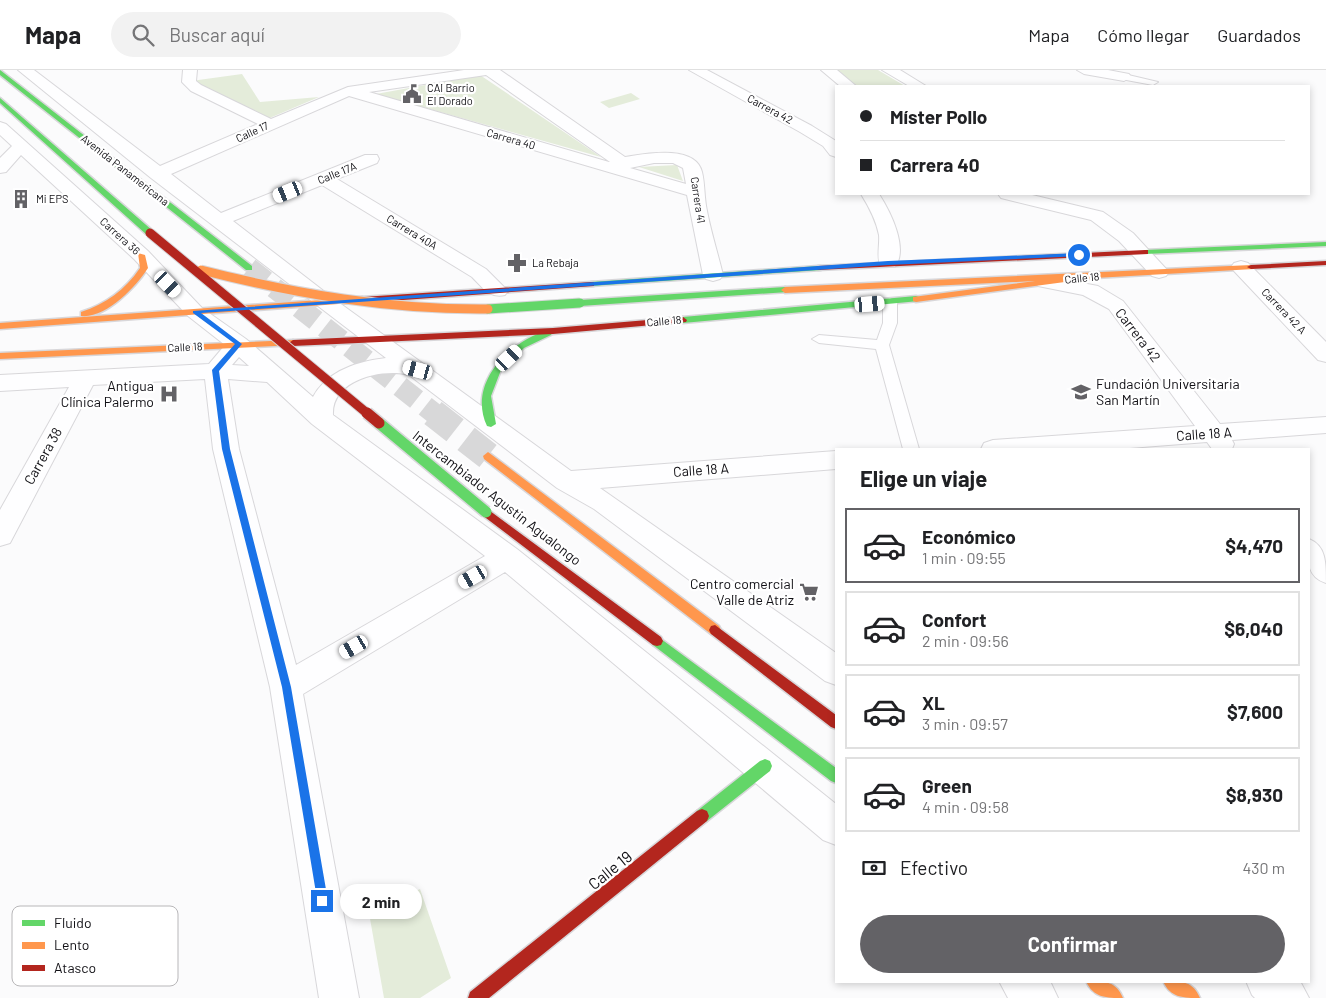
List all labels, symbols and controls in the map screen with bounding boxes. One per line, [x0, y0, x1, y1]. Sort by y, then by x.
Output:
search box [111, 12, 461, 57]
text: Mapa [25, 20, 81, 49]
icon: search [129, 21, 157, 49]
text: Buscar aquí [169, 23, 265, 46]
text: Mapa [1028, 24, 1069, 46]
text: Cómo llegar [1097, 24, 1189, 46]
text: Guardados [1217, 24, 1301, 46]
place label: CAI Barrio El Dorado [427, 81, 475, 107]
public building icon: CAI Barrio El Dorado [401, 83, 423, 105]
street label: Carrera 42 [745, 91, 795, 126]
text: Míster Pollo [890, 105, 987, 128]
street label: Calle 17 [233, 119, 270, 144]
street label: Carrera 40 [485, 125, 537, 152]
street label: Avenida Panamericana [79, 131, 172, 208]
text: Carrera 40 [890, 153, 980, 176]
street label: Calle 17A [315, 159, 359, 186]
street label: Carrera 41 [688, 176, 709, 224]
car [271, 179, 304, 205]
building icon: Mi EPS [10, 188, 32, 210]
place label: Mi EPS [36, 192, 68, 205]
street label: Carrera 40A [385, 211, 440, 252]
street label: Carrera 36 [98, 214, 143, 257]
route start [1068, 244, 1090, 266]
pharmacy icon: La Rebaja [506, 252, 528, 274]
place label: La Rebaja [532, 256, 579, 269]
car [152, 268, 183, 300]
street label: Calle 18 [1064, 269, 1100, 286]
street label: Carrera 42 A [1259, 285, 1310, 336]
car [854, 295, 885, 313]
street label: Carrera 42 [1112, 304, 1165, 365]
street label: Calle 18 [646, 312, 682, 328]
street label: Calle 18 [167, 339, 203, 354]
car [492, 342, 525, 374]
car [401, 359, 434, 381]
place label: Fundación Universitaria San Martín [1096, 375, 1240, 408]
place label: Antigua Clínica Palermo [61, 377, 154, 410]
school or university icon: Fundación Universitaria San Martín [1070, 381, 1092, 403]
hospital icon: Antigua Clínica Palermo [158, 383, 180, 405]
street label: Calle 18 A [1176, 423, 1233, 444]
street label: Carrera 38 [20, 424, 65, 487]
street label: Intercambiador Agustin Agualongo [410, 427, 585, 569]
street label: Calle 18 A [673, 459, 730, 480]
text: Elige un viaje [860, 465, 987, 491]
icon: car [862, 523, 907, 568]
text: Económico [922, 525, 1016, 548]
text: $4,470 [1225, 534, 1283, 557]
text: 1 min · 09:55 [922, 548, 1006, 567]
car [456, 563, 489, 591]
place label: Centro comercial Valle de Atriz [690, 575, 794, 608]
supermarket icon: Centro comercial Valle de Atriz [798, 581, 820, 603]
icon: car [862, 606, 907, 651]
text: Confort [922, 608, 986, 631]
text: $6,040 [1224, 617, 1283, 640]
text: 2 min · 09:56 [922, 631, 1009, 650]
car [337, 633, 370, 661]
icon: car [862, 689, 907, 734]
text: XL [922, 691, 945, 714]
text: $7,600 [1227, 700, 1283, 723]
text: 3 min · 09:57 [922, 714, 1008, 733]
icon: car [862, 772, 907, 817]
text: Green [922, 774, 972, 797]
text: $8,930 [1226, 783, 1283, 806]
text: 4 min · 09:58 [922, 797, 1009, 816]
street label: Calle 19 [584, 846, 635, 893]
icon: cash [860, 854, 888, 882]
text: Efectivo [900, 856, 968, 879]
text: 430 m [1242, 858, 1285, 877]
callout: 2 min [340, 884, 422, 918]
route end [311, 890, 333, 912]
text: 2 min [362, 892, 400, 911]
legend [12, 906, 178, 986]
text: Fluido [54, 914, 92, 931]
button: Confirmar [860, 915, 1285, 973]
text: Lento [54, 936, 89, 953]
text: Atasco [54, 959, 96, 976]

